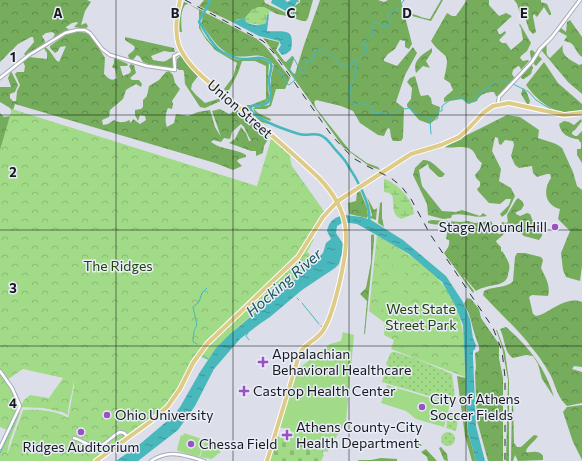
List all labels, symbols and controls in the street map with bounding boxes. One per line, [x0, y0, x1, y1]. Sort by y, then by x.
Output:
text: A [53, 5, 63, 21]
text: B [171, 5, 180, 21]
text: C [287, 5, 296, 21]
text: D [402, 5, 412, 21]
text: E [520, 5, 528, 21]
text: 1 [10, 49, 16, 65]
street label: Union Street [204, 76, 276, 142]
text: 2 [9, 164, 17, 180]
place label: Stage Mound Hill [439, 218, 547, 235]
marker: Stage Mound Hill [550, 222, 560, 232]
water label: Hocking River [242, 244, 326, 320]
park label: The Ridges [83, 257, 153, 274]
text: 3 [9, 280, 17, 296]
park label: West State Street Park [385, 300, 457, 333]
place label: Appalachian Behavioral Healthcare [272, 345, 411, 378]
marker: Appalachian Behavioral Healthcare [257, 356, 269, 368]
place label: Castrop Health Center [253, 382, 396, 399]
marker: Castrop Health Center [238, 385, 250, 397]
place label: City of Athens Soccer Fields [430, 390, 520, 423]
text: 4 [9, 395, 17, 411]
marker: City of Athens Soccer Fields [417, 402, 427, 412]
place label: Ohio University [115, 406, 214, 423]
marker: Ohio University [102, 410, 112, 420]
place label: Athens County-City Health Department [296, 418, 422, 451]
marker: Ridges Auditorium [76, 427, 86, 437]
marker: Athens County-City Health Department [281, 429, 293, 441]
place label: Chessa Field [199, 435, 277, 452]
place label: Ridges Auditorium [22, 438, 140, 455]
marker: Chessa Field [186, 439, 196, 449]

